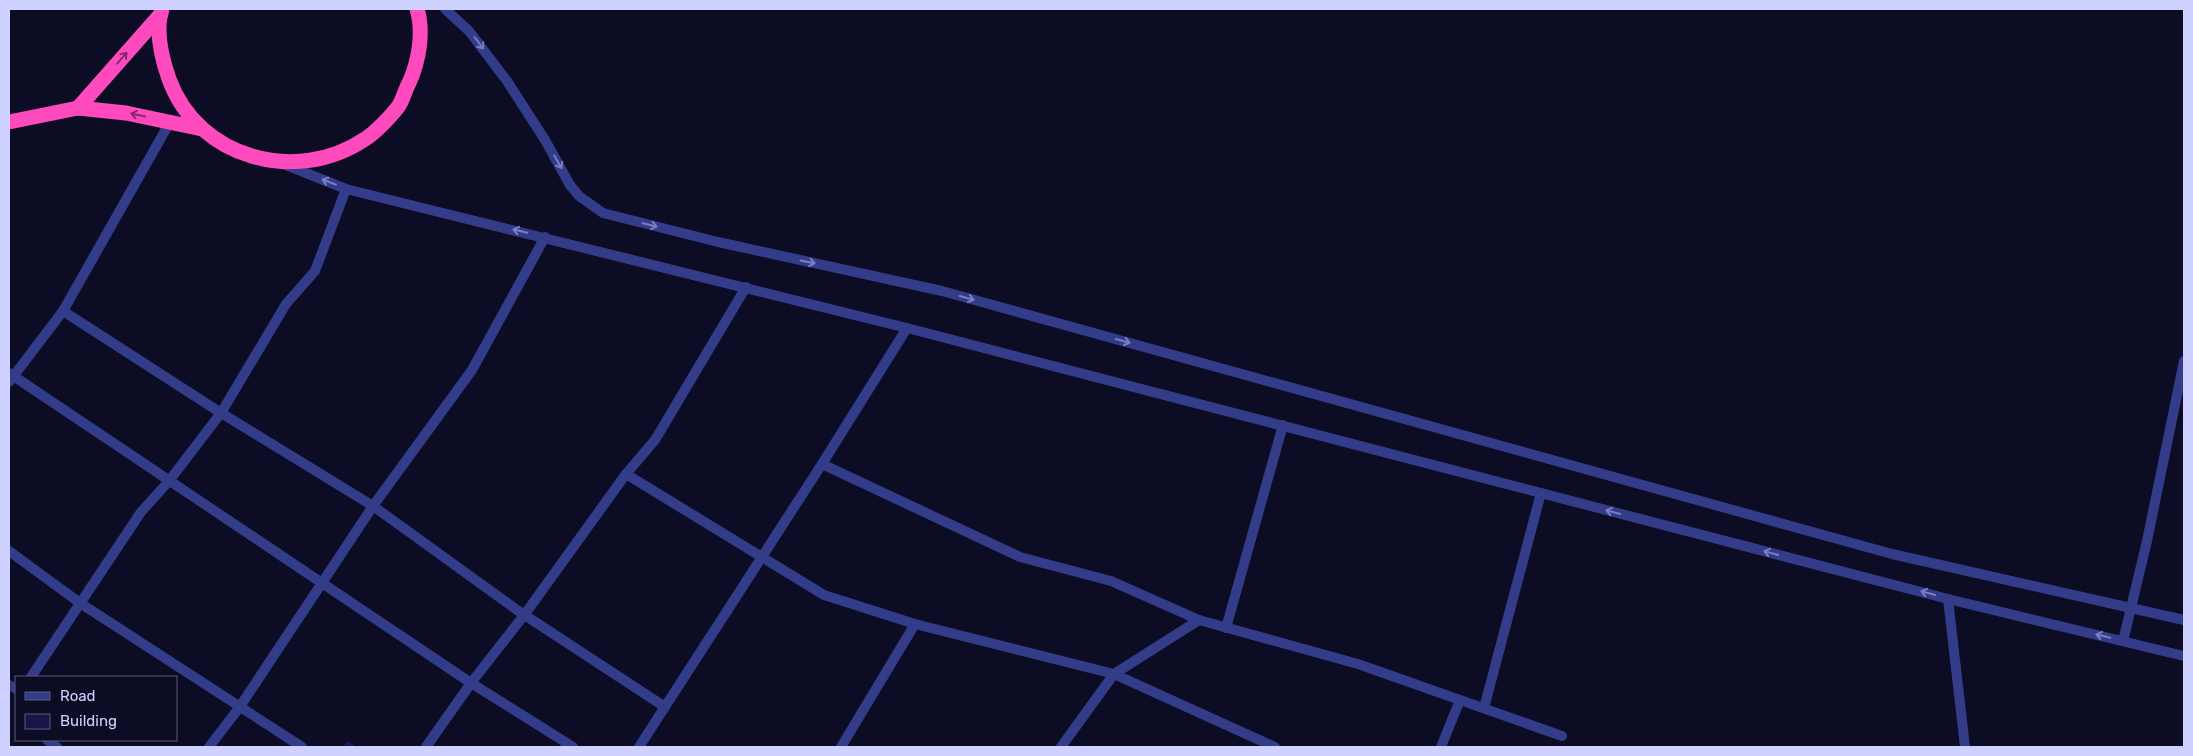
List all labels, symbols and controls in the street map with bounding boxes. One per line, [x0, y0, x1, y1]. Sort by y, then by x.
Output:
one-way arrow [474, 36, 484, 50]
one-way arrow [116, 52, 127, 65]
one-way arrow [130, 110, 146, 119]
one-way arrow [553, 155, 563, 169]
one-way arrow [322, 177, 337, 186]
one-way arrow [642, 221, 658, 230]
one-way arrow [513, 226, 529, 235]
one-way arrow [800, 258, 816, 267]
one-way arrow [958, 294, 974, 303]
one-way arrow [1115, 337, 1131, 346]
one-way arrow [1606, 506, 1622, 516]
one-way arrow [1763, 547, 1779, 557]
one-way arrow [1920, 588, 1936, 598]
one-way arrow [2095, 631, 2111, 640]
legend [15, 676, 178, 741]
text: Road [60, 687, 96, 705]
text: Building [60, 712, 117, 730]

